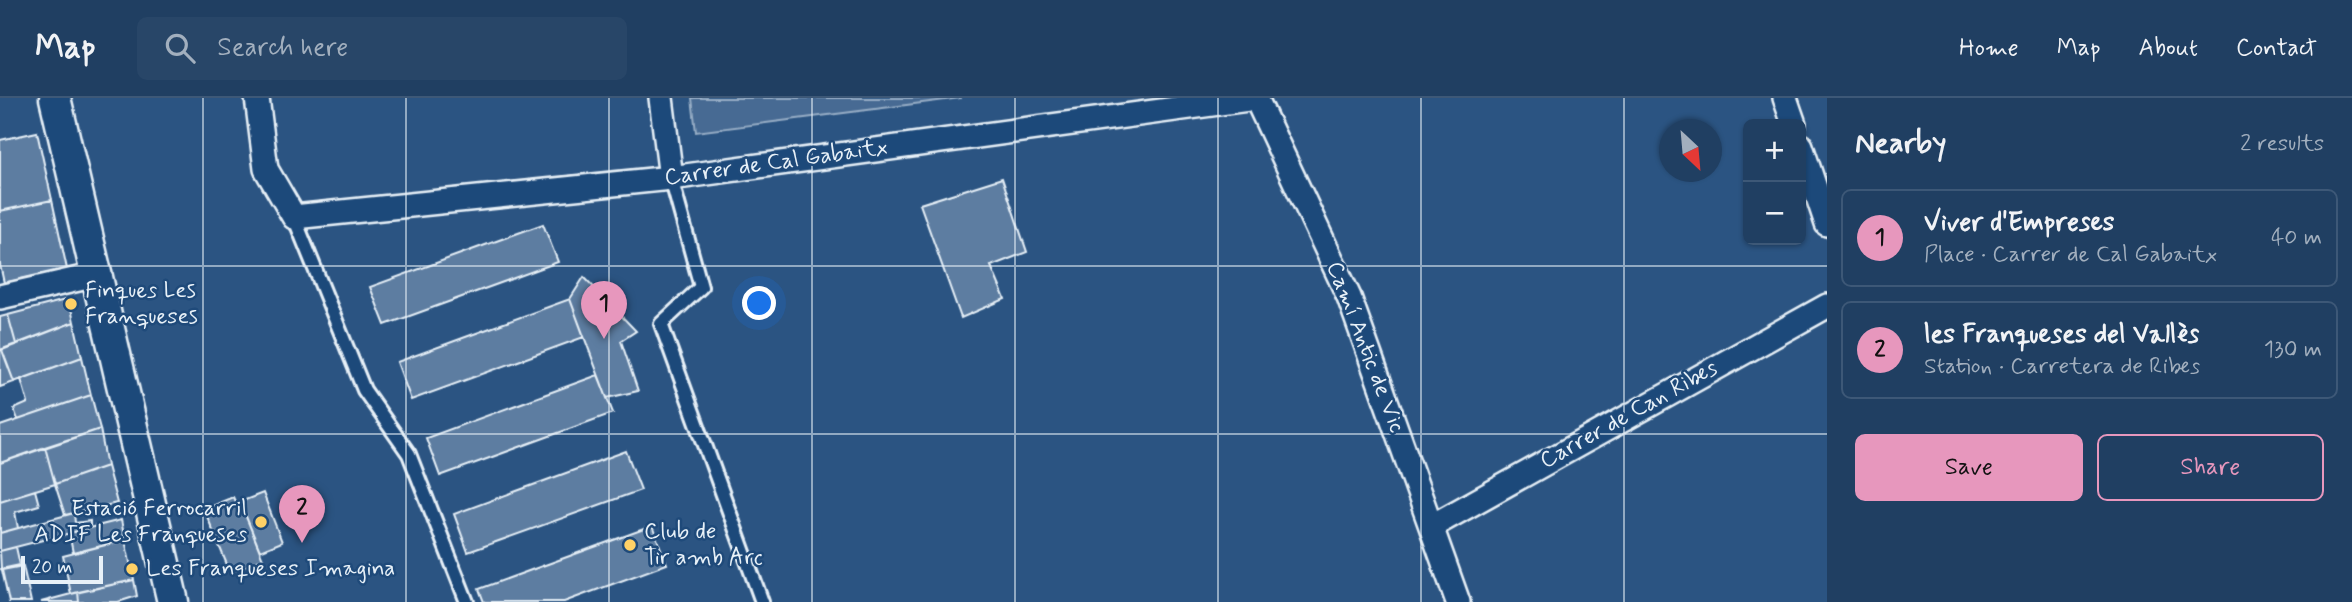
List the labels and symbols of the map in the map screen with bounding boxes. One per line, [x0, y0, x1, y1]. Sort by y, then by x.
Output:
north arrow [1659, 119, 1722, 182]
street label: Carrer de Cal Gabaitx [662, 132, 890, 194]
street label: Camí Antic de Vic [1319, 257, 1411, 437]
place label: Finques Les Franqueses [85, 276, 198, 332]
pin: 1 [581, 281, 627, 339]
your location [742, 286, 776, 320]
marker: Finques Les Franqueses [63, 296, 79, 312]
street label: Carrer de Can Ribes [1535, 354, 1723, 476]
pin: 2 [279, 485, 325, 543]
place label: Estació Ferrocarril ADIF Les Franqueses [34, 494, 247, 550]
marker: Estació Ferrocarril ADIF Les Franqueses [253, 514, 269, 530]
place label: Club de Tir amb Arc [644, 517, 763, 573]
marker: Club de Tir amb Arc [622, 537, 638, 553]
scale bar [21, 553, 103, 585]
place label: Les Franqueses Imagina [146, 554, 395, 584]
marker: Les Franqueses Imagina [124, 561, 140, 577]

